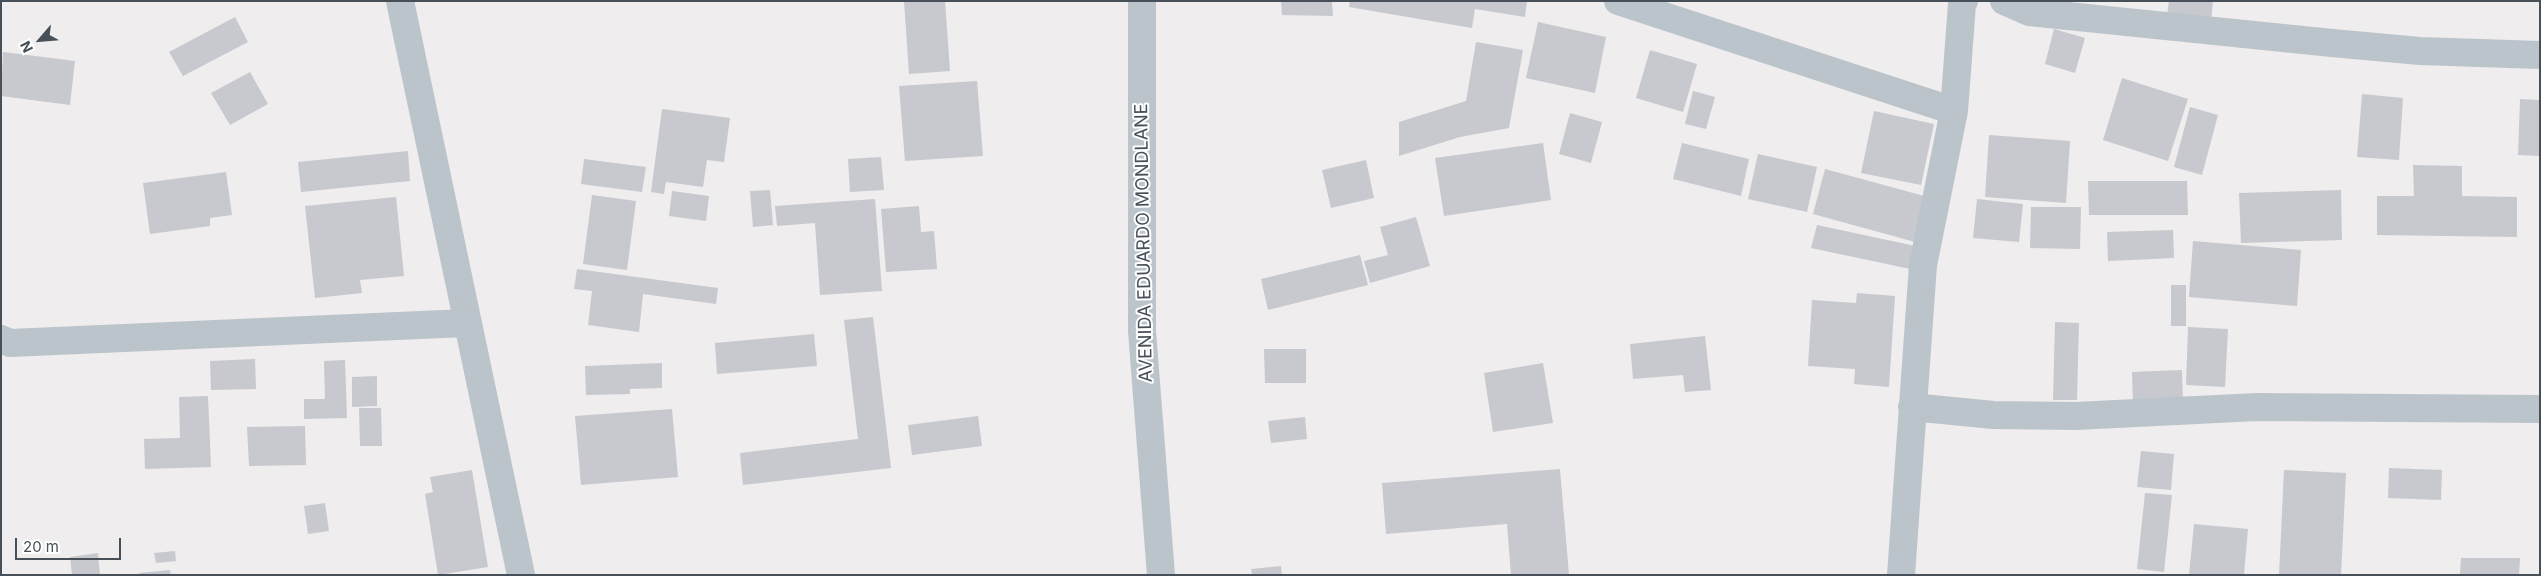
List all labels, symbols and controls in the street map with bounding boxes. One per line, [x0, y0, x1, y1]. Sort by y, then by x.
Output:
north arrow [15, 15, 65, 65]
text: N [16, 38, 36, 56]
street label: AVENIDA EDUARDO MONDLANE [1131, 103, 1157, 383]
scale bar [18, 528, 124, 560]
text: 20 m [23, 537, 59, 556]

